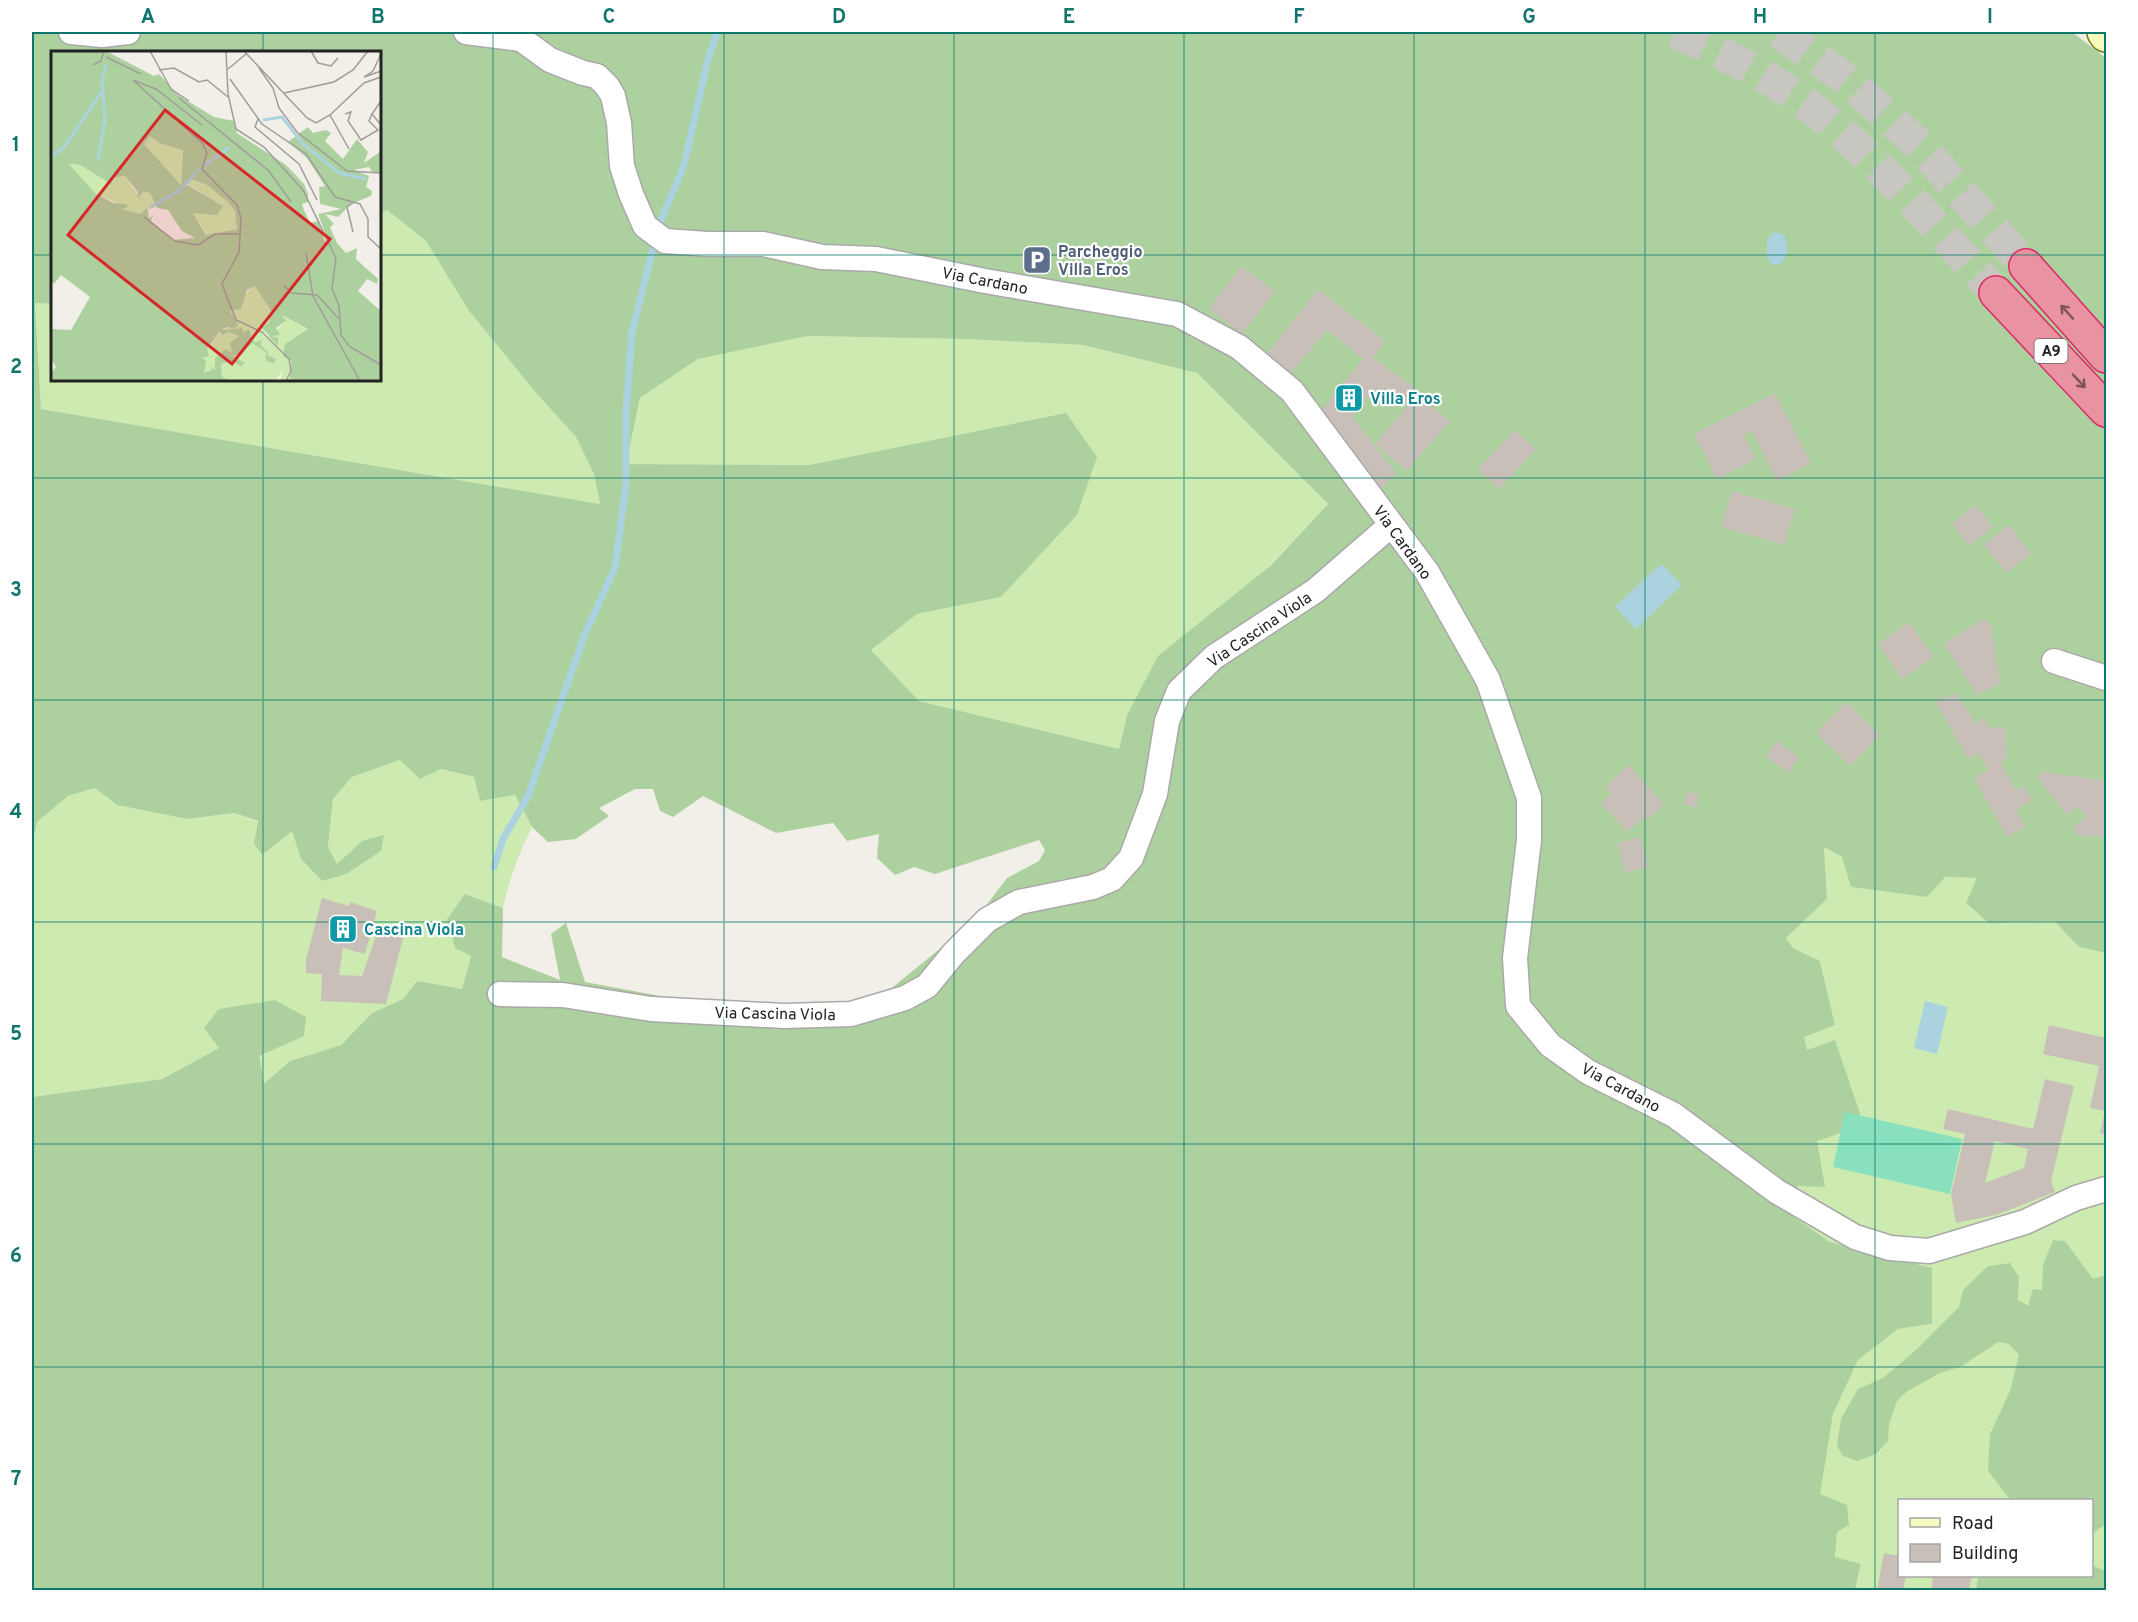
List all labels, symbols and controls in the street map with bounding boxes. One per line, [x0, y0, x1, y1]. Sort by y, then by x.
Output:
text: A [141, 5, 155, 31]
text: B [371, 5, 385, 31]
text: C [603, 5, 615, 31]
text: D [832, 5, 846, 31]
text: E [1063, 5, 1075, 31]
text: F [1293, 5, 1305, 31]
text: G [1522, 5, 1536, 31]
text: H [1753, 5, 1767, 31]
text: I [1987, 5, 1993, 31]
inset map [51, 51, 381, 381]
text: 1 [12, 133, 20, 159]
place label: Parcheggio Villa Eros [1058, 243, 1142, 281]
parking icon: Parcheggio Villa Eros [1021, 244, 1053, 276]
street label: Via Cardano [940, 264, 1029, 300]
one-way arrow [2060, 305, 2074, 320]
road number: A9 [2034, 339, 2068, 363]
text: 2 [10, 355, 22, 381]
one-way arrow [2072, 374, 2087, 389]
building icon: Villa Eros [1333, 382, 1365, 414]
place label: Villa Eros [1370, 390, 1441, 410]
street label: Via Cardano [1368, 502, 1435, 584]
text: 3 [10, 578, 22, 604]
street label: Via Cascina Viola [1204, 588, 1316, 673]
text: 4 [10, 800, 22, 826]
building icon: Cascina Viola [327, 913, 359, 945]
place label: Cascina Viola [364, 921, 464, 941]
street label: Via Cascina Viola [714, 1004, 836, 1026]
text: 5 [10, 1022, 22, 1048]
street label: Via Cardano [1577, 1059, 1663, 1118]
text: 6 [10, 1244, 22, 1270]
text: 7 [11, 1467, 21, 1493]
legend [1898, 1499, 2093, 1577]
text: Road [1952, 1513, 1994, 1536]
text: Building [1952, 1543, 2018, 1566]

